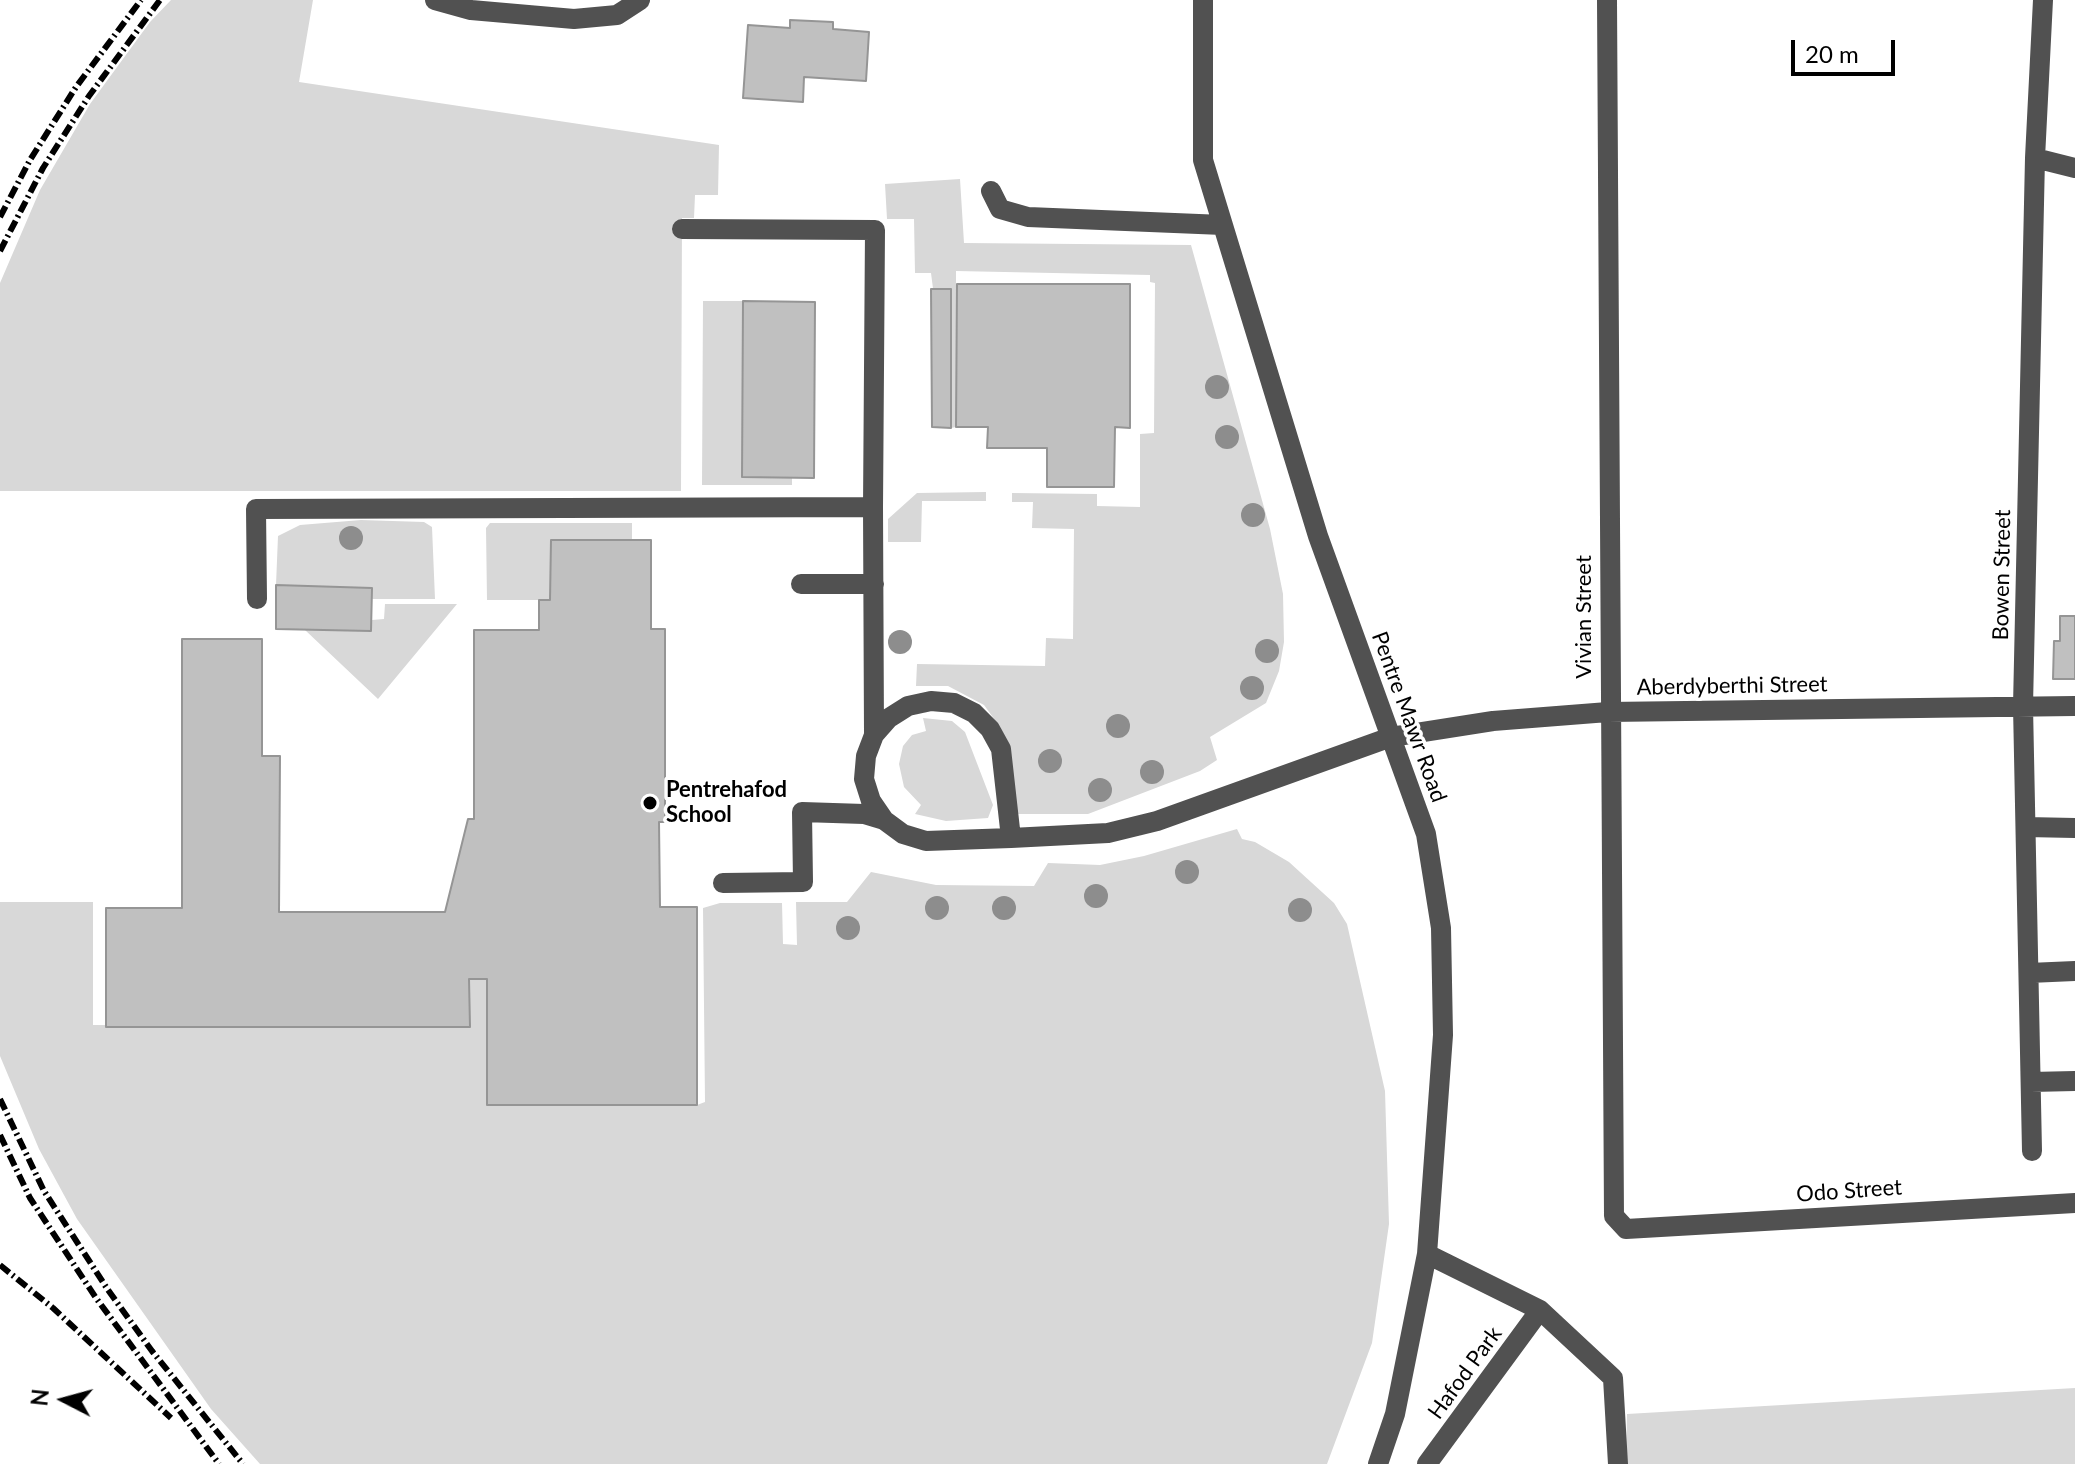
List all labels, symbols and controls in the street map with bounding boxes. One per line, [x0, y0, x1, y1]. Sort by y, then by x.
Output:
scale bar [1795, 24, 1899, 74]
text: 20 m [1805, 39, 1859, 68]
street label: Bowen Street [1988, 509, 2016, 641]
street label: Vivian Street [1571, 555, 1597, 679]
street label: Pentre Mawr Road [1366, 628, 1452, 806]
street label: Aberdyberthi Street [1636, 671, 1828, 701]
place label: Pentrehafod School [666, 777, 787, 828]
marker: Pentrehafod School [641, 794, 659, 812]
street label: Odo Street [1795, 1174, 1903, 1208]
street label: Hafod Park [1423, 1322, 1507, 1424]
north arrow [24, 1360, 104, 1440]
text: N [25, 1388, 54, 1407]

